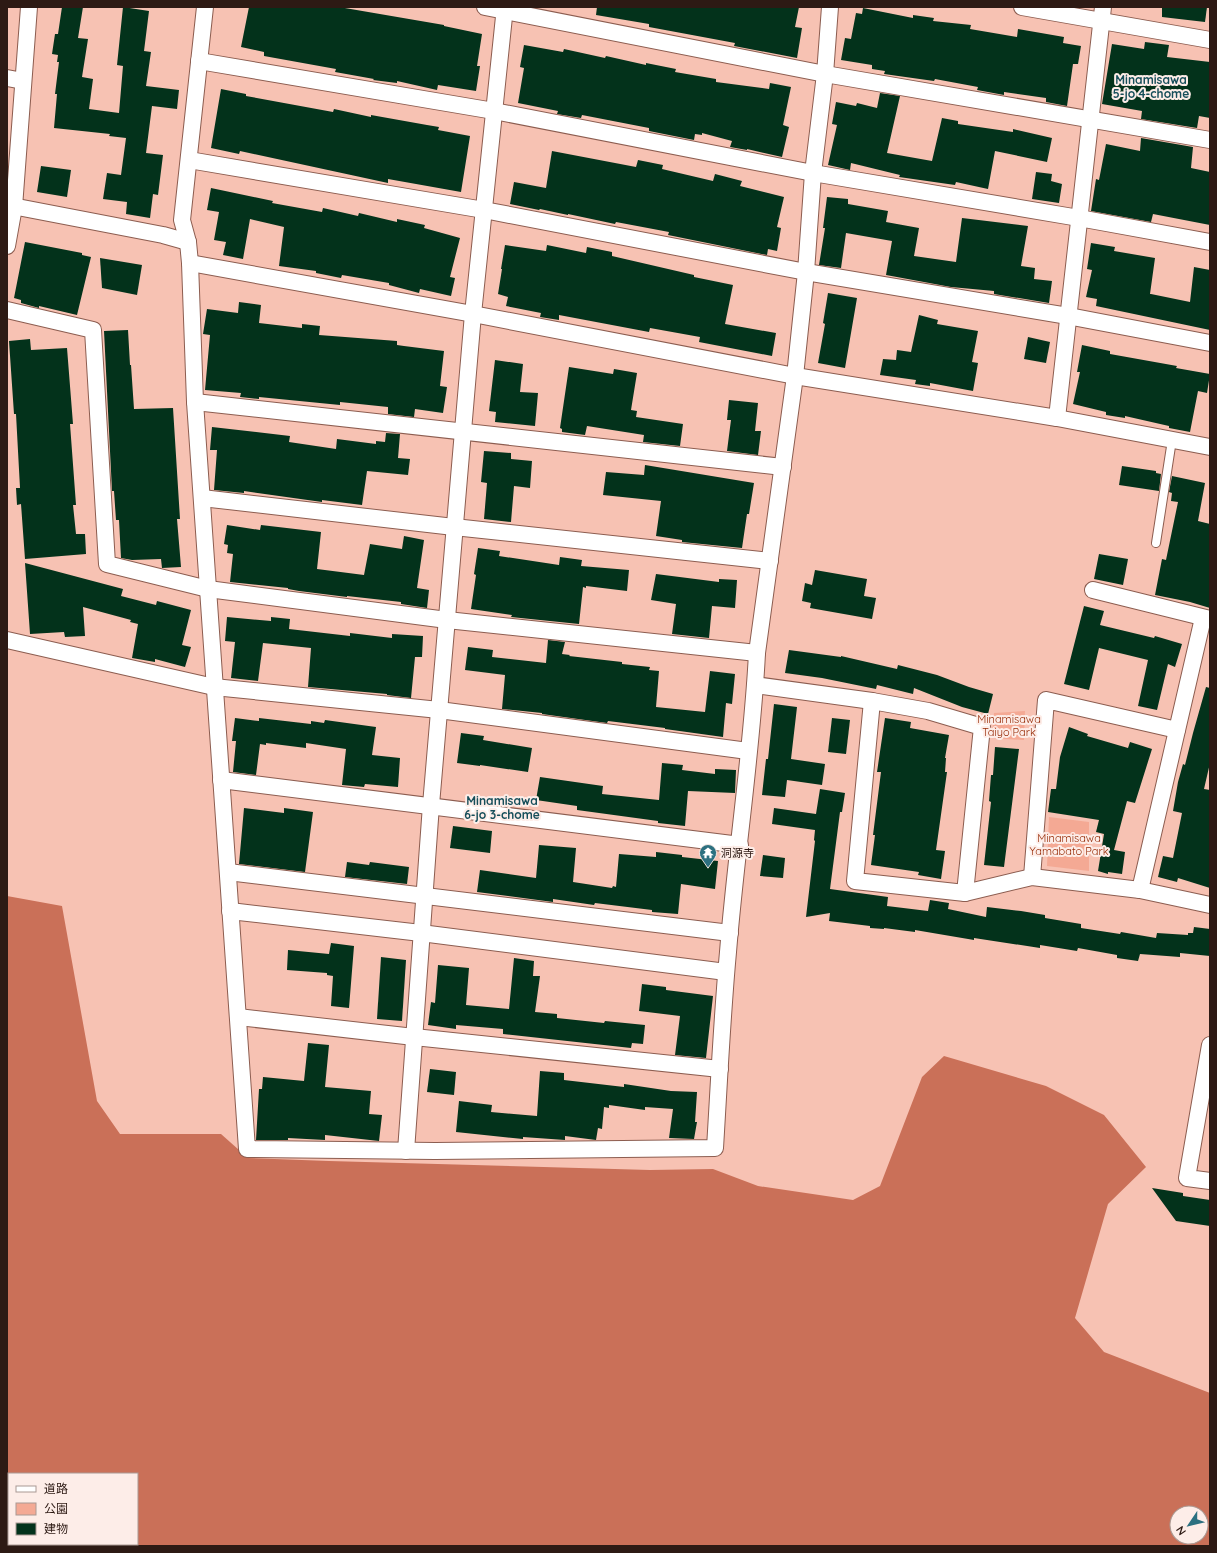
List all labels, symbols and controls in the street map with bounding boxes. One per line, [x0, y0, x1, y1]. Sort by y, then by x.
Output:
district label: Minamisawa 5-jo 4-chome [1113, 72, 1189, 101]
park label: Minamisawa Taiyo Park [977, 712, 1041, 739]
district label: Minamisawa 6-jo 3-chome [464, 793, 540, 822]
park label: Minamisawa Yamabato Park [1029, 831, 1109, 858]
temple icon: 洞源寺 [698, 843, 718, 868]
place label: 洞源寺 [721, 846, 754, 860]
legend [8, 1473, 138, 1545]
text: 道路 [44, 1481, 68, 1496]
text: 公園 [44, 1501, 68, 1516]
north arrow [1169, 1505, 1209, 1545]
text: 建物 [44, 1521, 68, 1536]
text: N [1173, 1523, 1189, 1538]

